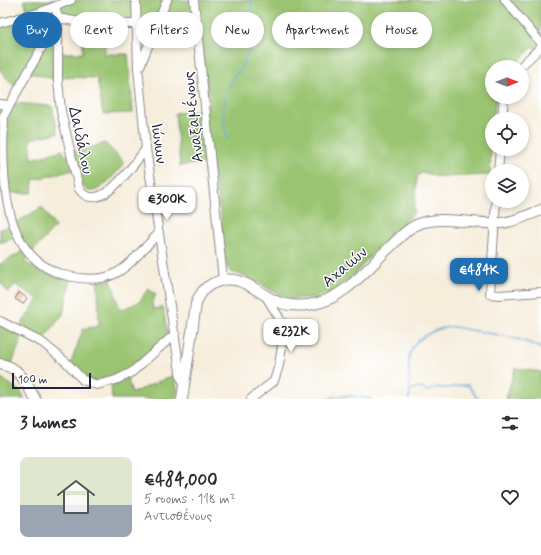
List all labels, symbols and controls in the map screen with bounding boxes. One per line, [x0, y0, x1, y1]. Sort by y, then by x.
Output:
chip: Buy [12, 12, 62, 48]
chip: Rent [70, 12, 128, 48]
chip: Filters [136, 12, 203, 48]
chip: New [211, 12, 264, 48]
chip: Apartment [272, 12, 363, 48]
chip: House [371, 12, 432, 48]
north arrow [485, 60, 529, 104]
map controls [485, 60, 529, 208]
street label: Αναξαμένους [177, 70, 209, 164]
street label: Δαιδάλου [63, 105, 98, 176]
button: locate [485, 112, 529, 156]
street label: Ιώνων [146, 121, 171, 165]
button: layers [485, 164, 529, 208]
pin: €300K [139, 187, 195, 221]
text: €300K [148, 191, 186, 208]
street label: Αχαιών [318, 242, 372, 292]
pin: €484K [451, 258, 507, 292]
text: €484K [459, 262, 499, 279]
pin: €232K [263, 319, 319, 353]
text: €232K [272, 323, 310, 340]
scale bar [12, 371, 91, 390]
text: 100 m [18, 373, 48, 387]
text: 3 homes [20, 412, 77, 434]
icon: filters [499, 412, 521, 434]
text: €484,000 [144, 469, 218, 491]
icon: home [52, 473, 100, 521]
icon: heart [499, 486, 521, 508]
text: 5 rooms · 118 m² [144, 491, 235, 508]
text: Αντισθένους [144, 508, 212, 525]

